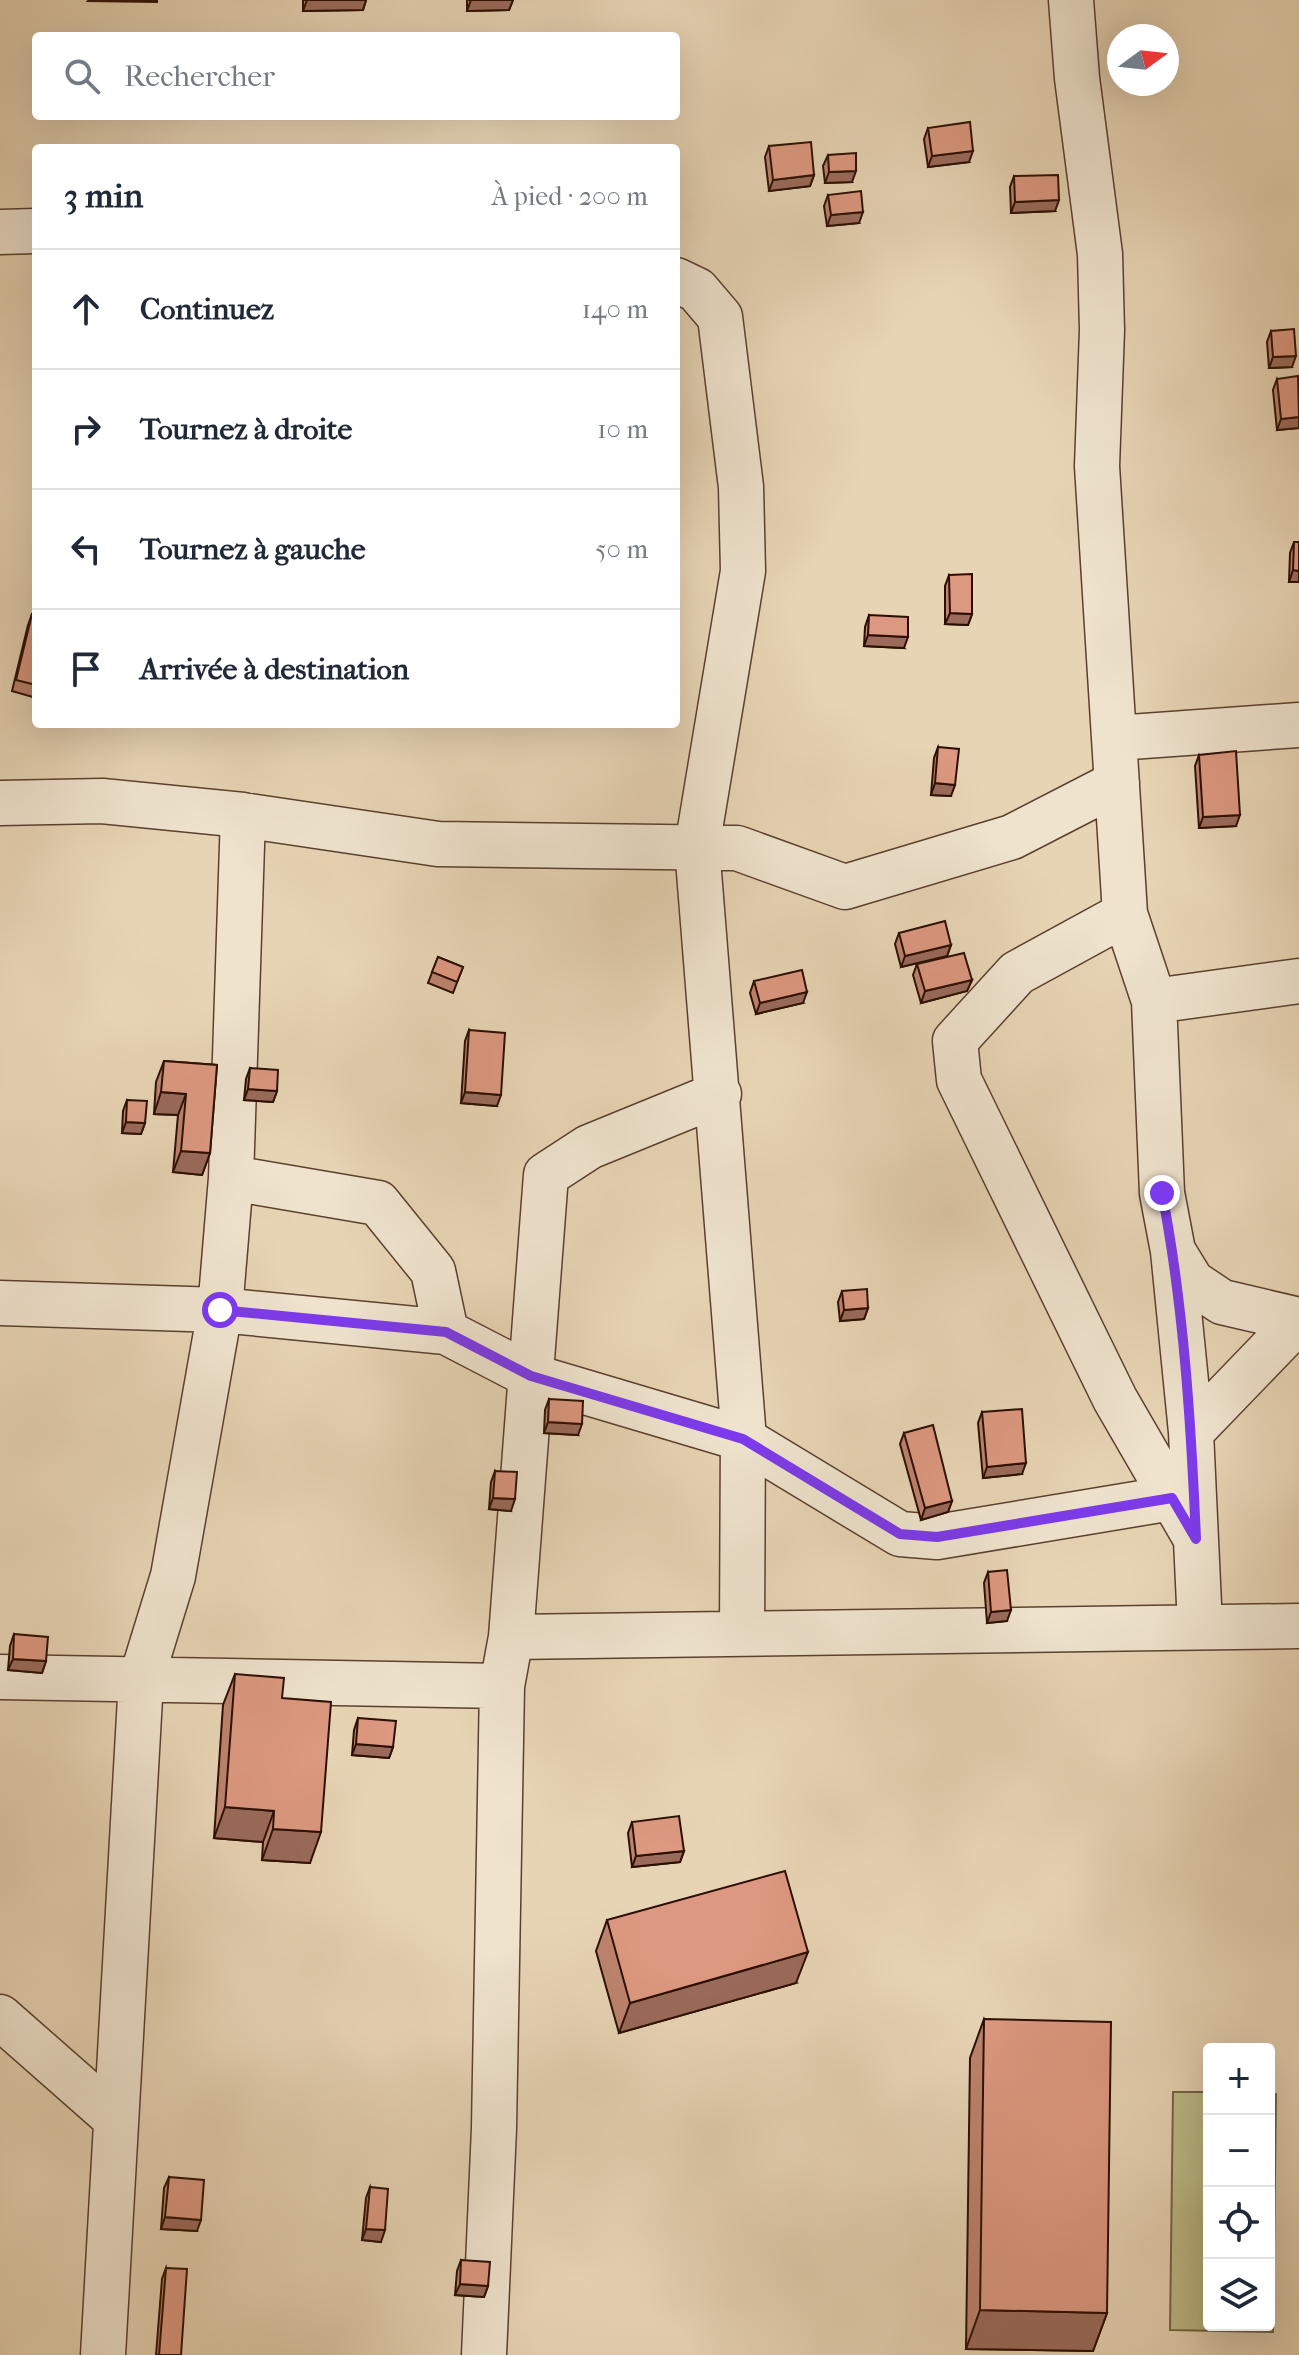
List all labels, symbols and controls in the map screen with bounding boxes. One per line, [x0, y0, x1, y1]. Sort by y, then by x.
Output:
north arrow [1107, 24, 1179, 96]
search box [32, 32, 680, 120]
icon: search [60, 54, 104, 98]
text: Rechercher [124, 59, 275, 94]
text: 3 min [64, 176, 143, 216]
text: À pied · 200 m [491, 181, 648, 212]
icon: ahead [64, 287, 108, 331]
text: Continuez [140, 292, 274, 327]
text: 140 m [582, 294, 648, 325]
icon: right [64, 407, 108, 451]
text: Tournez à droite [140, 412, 352, 447]
text: 10 m [597, 414, 648, 445]
icon: left [64, 527, 108, 571]
text: Tournez à gauche [140, 532, 366, 567]
text: 50 m [595, 534, 648, 565]
icon: arrive [64, 647, 108, 691]
text: Arrivée à destination [140, 652, 409, 687]
route end [1144, 1175, 1180, 1211]
route start [202, 1292, 238, 1328]
map controls [1203, 2043, 1275, 2331]
button: + [1203, 2043, 1275, 2115]
button: − [1203, 2115, 1275, 2187]
button: locate [1203, 2187, 1275, 2259]
button: layers [1203, 2259, 1275, 2331]

